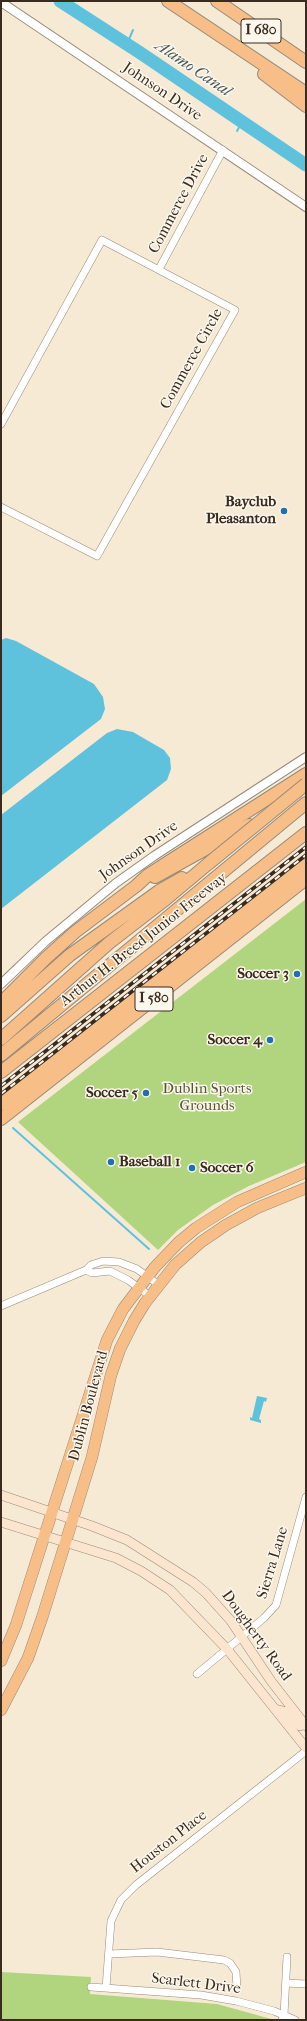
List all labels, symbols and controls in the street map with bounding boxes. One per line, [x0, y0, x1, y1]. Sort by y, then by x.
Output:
road number: I 680 [241, 19, 281, 43]
water label: Alamo Canal [152, 37, 234, 101]
street label: Johnson Drive [119, 59, 205, 125]
street label: Commerce Drive [145, 151, 213, 257]
street label: Commerce Circle [157, 306, 227, 412]
place label: Bayclub Pleasanton [206, 493, 276, 528]
marker: Bayclub Pleasanton [279, 506, 289, 516]
street label: Johnson Drive [96, 817, 182, 885]
street label: Arthur H. Breed Junior Freeway [57, 869, 231, 1011]
place label: Soccer 3 [237, 965, 289, 983]
marker: Soccer 3 [292, 969, 302, 979]
road number: I 580 [135, 987, 173, 1011]
place label: Soccer 4 [208, 1031, 262, 1049]
marker: Soccer 4 [265, 1035, 275, 1045]
park label: Dublin Sports Grounds [163, 1080, 251, 1115]
place label: Soccer 5 [86, 1084, 138, 1102]
marker: Soccer 5 [141, 1088, 151, 1098]
place label: Baseball 1 [119, 1153, 180, 1171]
marker: Baseball 1 [106, 1157, 116, 1167]
place label: Soccer 6 [200, 1159, 254, 1177]
marker: Soccer 6 [187, 1163, 197, 1173]
street label: Dublin Boulevard [66, 1349, 112, 1463]
street label: Sierra Lane [254, 1525, 292, 1601]
street label: Dougherty Road [217, 1587, 295, 1685]
street label: Houston Place [127, 1807, 211, 1877]
street label: Scarlett Drive [150, 1970, 242, 1998]

